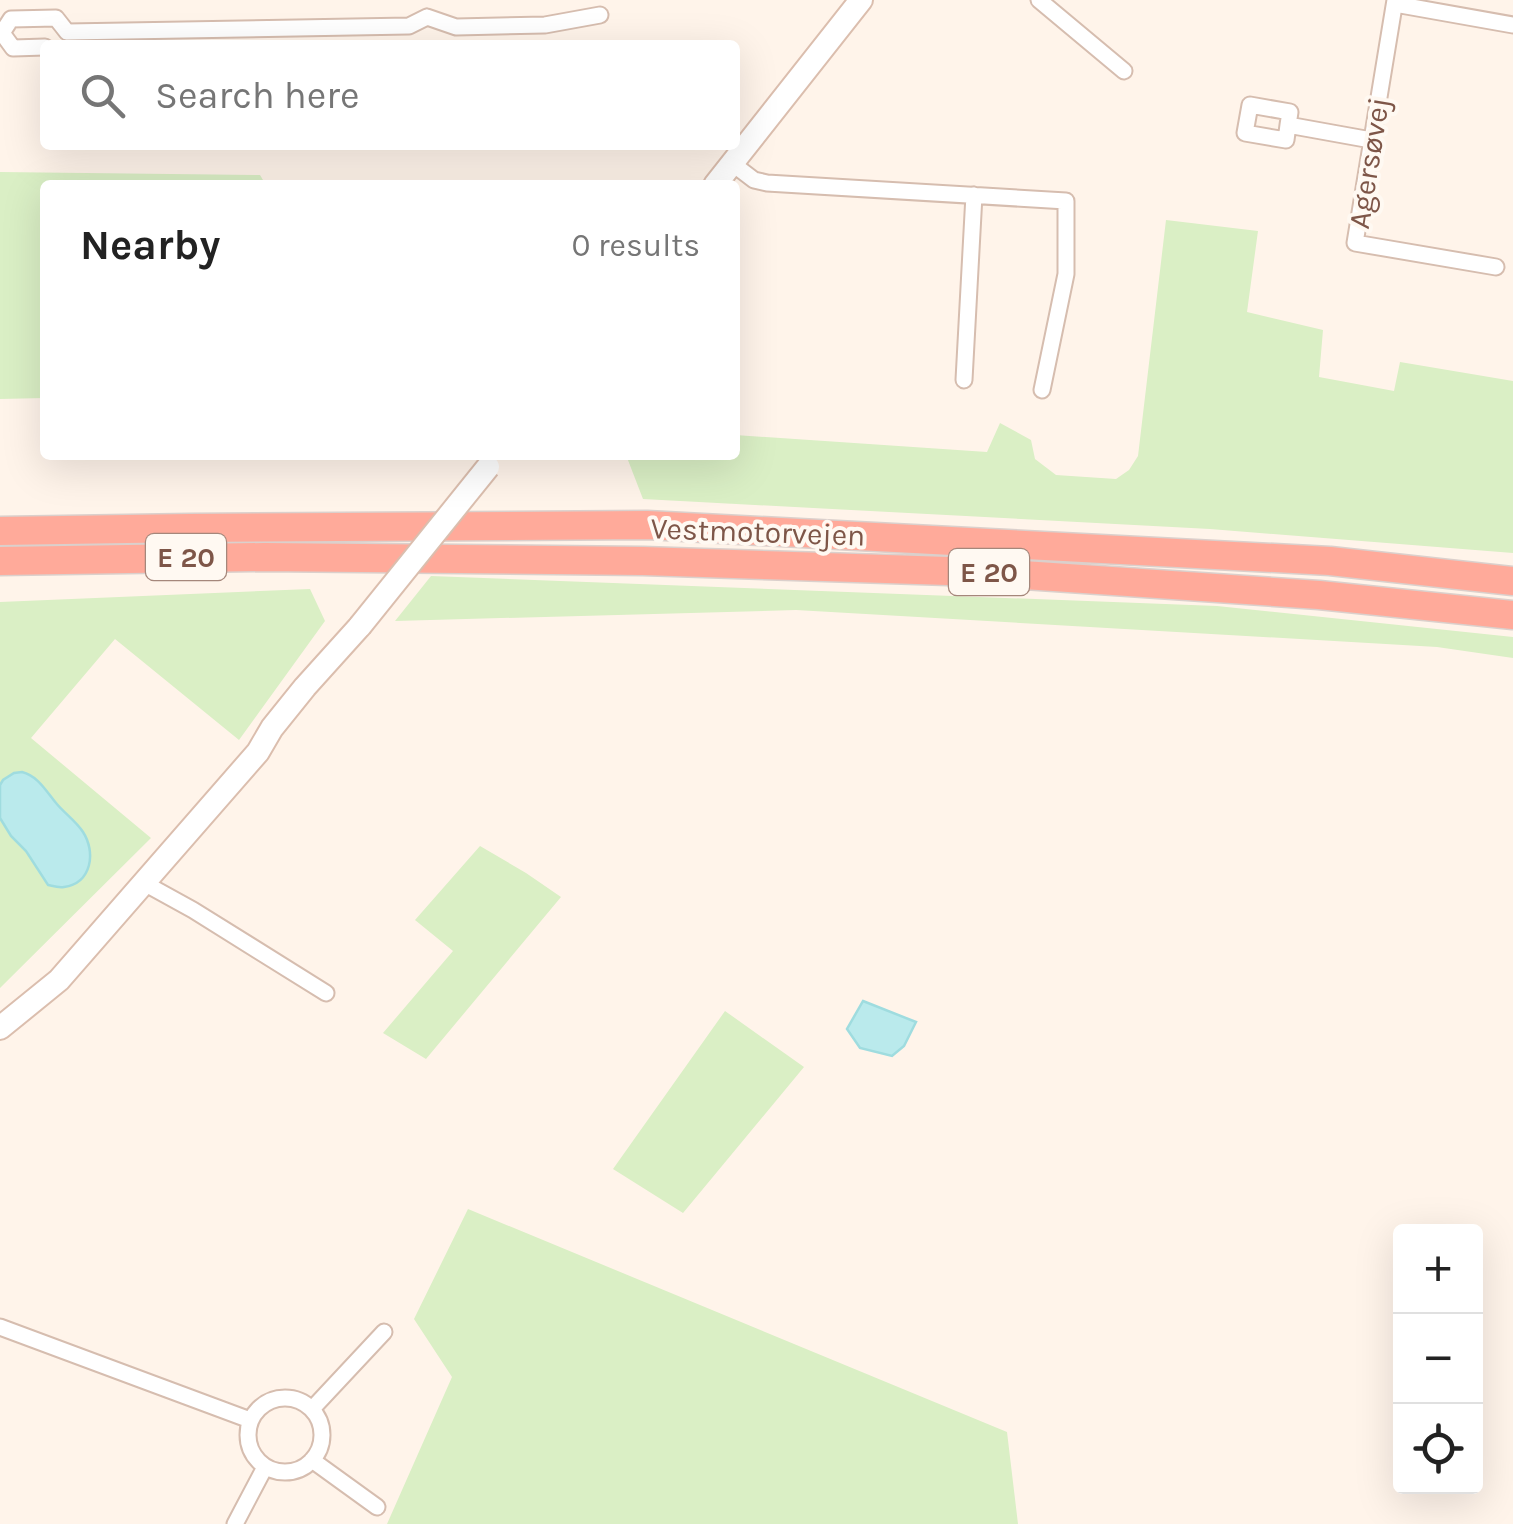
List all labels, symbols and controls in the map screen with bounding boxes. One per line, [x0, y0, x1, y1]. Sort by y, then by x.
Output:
search box [40, 40, 740, 150]
icon: search [75, 68, 130, 123]
text: Search here [155, 73, 359, 118]
street label: Agersøvej [1341, 95, 1397, 231]
text: Nearby [80, 220, 220, 270]
text: 0 results [571, 227, 700, 264]
street label: Vestmotorvejen [650, 510, 866, 554]
road number: E 20 [146, 534, 226, 580]
road number: E 20 [949, 549, 1029, 595]
map controls [1393, 1224, 1483, 1494]
button: + [1393, 1224, 1483, 1314]
button: − [1393, 1314, 1483, 1404]
button: locate [1393, 1404, 1483, 1494]

